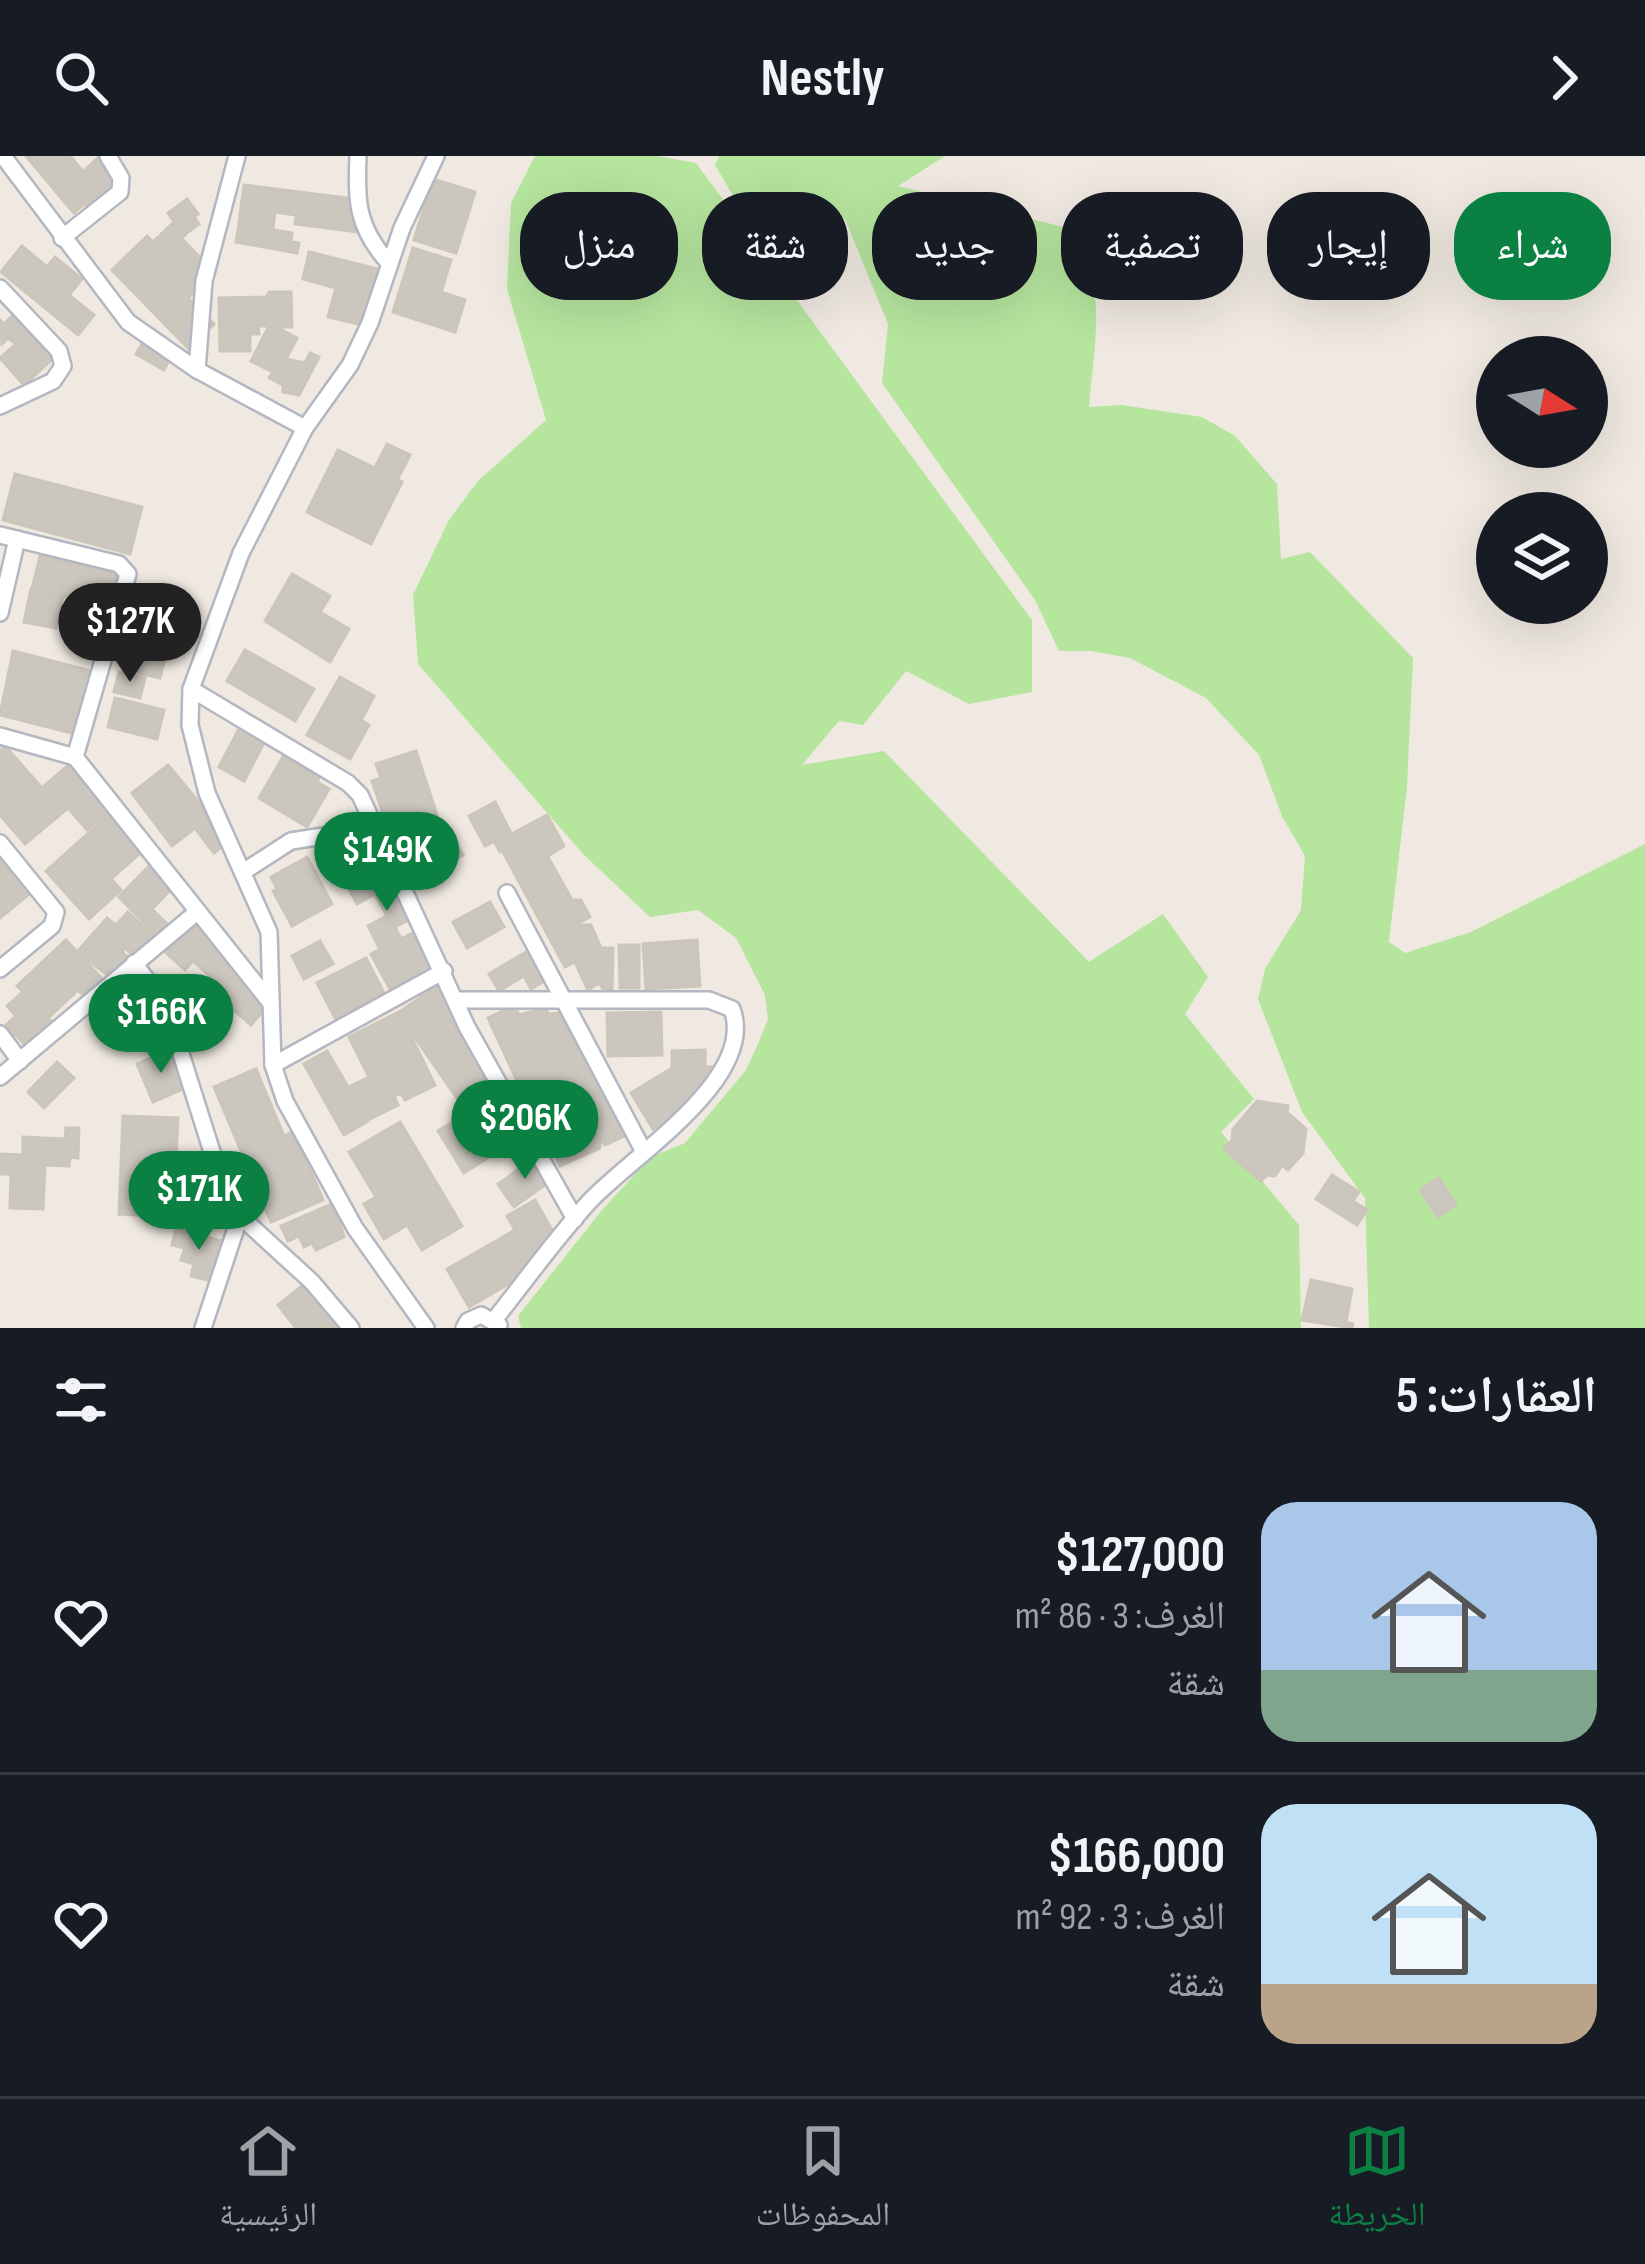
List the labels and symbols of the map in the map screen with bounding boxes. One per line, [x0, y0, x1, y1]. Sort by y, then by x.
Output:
north arrow [1476, 336, 1608, 468]
pin: $127K [46, 583, 214, 685]
pin: $149K [303, 812, 471, 914]
pin: $166K [77, 974, 245, 1076]
pin: $206K [441, 1080, 609, 1182]
pin: $171K [115, 1151, 283, 1253]

